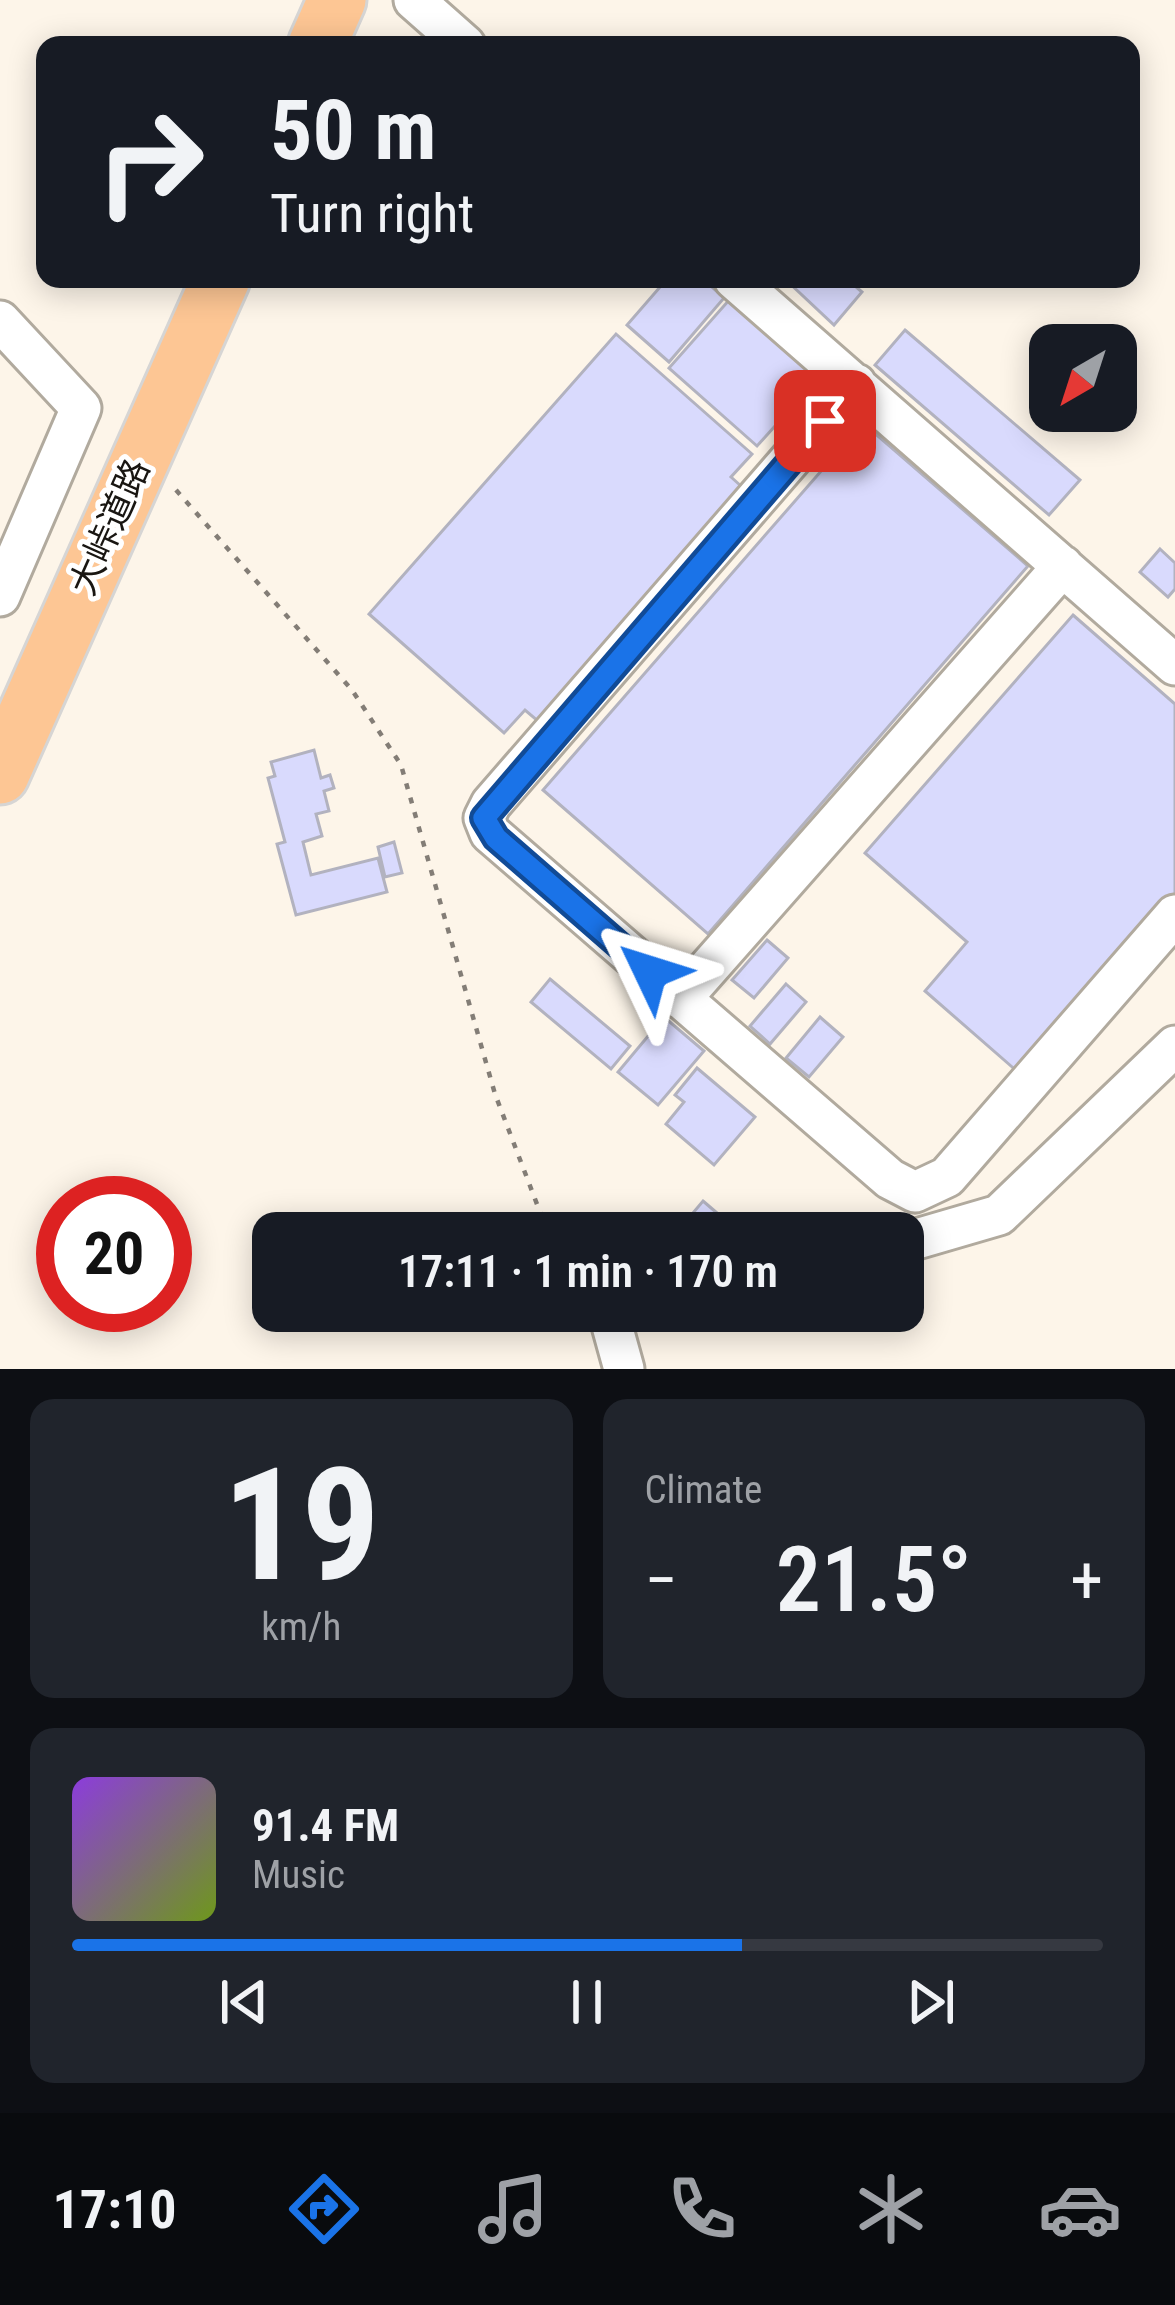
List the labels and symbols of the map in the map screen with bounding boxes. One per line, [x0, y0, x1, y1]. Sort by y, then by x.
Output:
north arrow [1029, 324, 1137, 432]
pin [774, 370, 876, 472]
street label: 大峠道路 [62, 453, 158, 601]
position arrow [587, 909, 713, 1035]
speed limit sign: 20 [36, 1176, 192, 1332]

